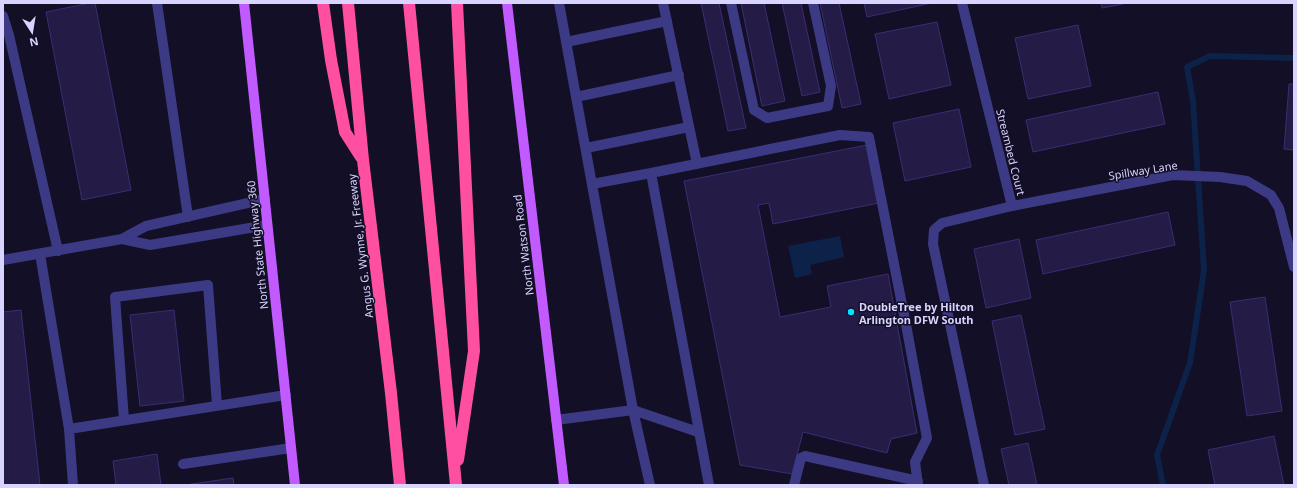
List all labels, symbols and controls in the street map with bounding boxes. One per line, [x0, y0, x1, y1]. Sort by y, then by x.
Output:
north arrow [12, 12, 52, 52]
text: N [28, 34, 40, 51]
street label: Streambed Court [993, 107, 1029, 197]
street label: Spillway Lane [1107, 157, 1179, 183]
street label: Angus G. Wynne, Jr. Freeway [344, 173, 376, 319]
street label: North State Highway 360 [243, 180, 271, 310]
street label: North Watson Road [509, 194, 537, 296]
place label: DoubleTree by Hilton Arlington DFW South [859, 299, 974, 327]
marker: DoubleTree by Hilton Arlington DFW South [846, 307, 856, 317]

